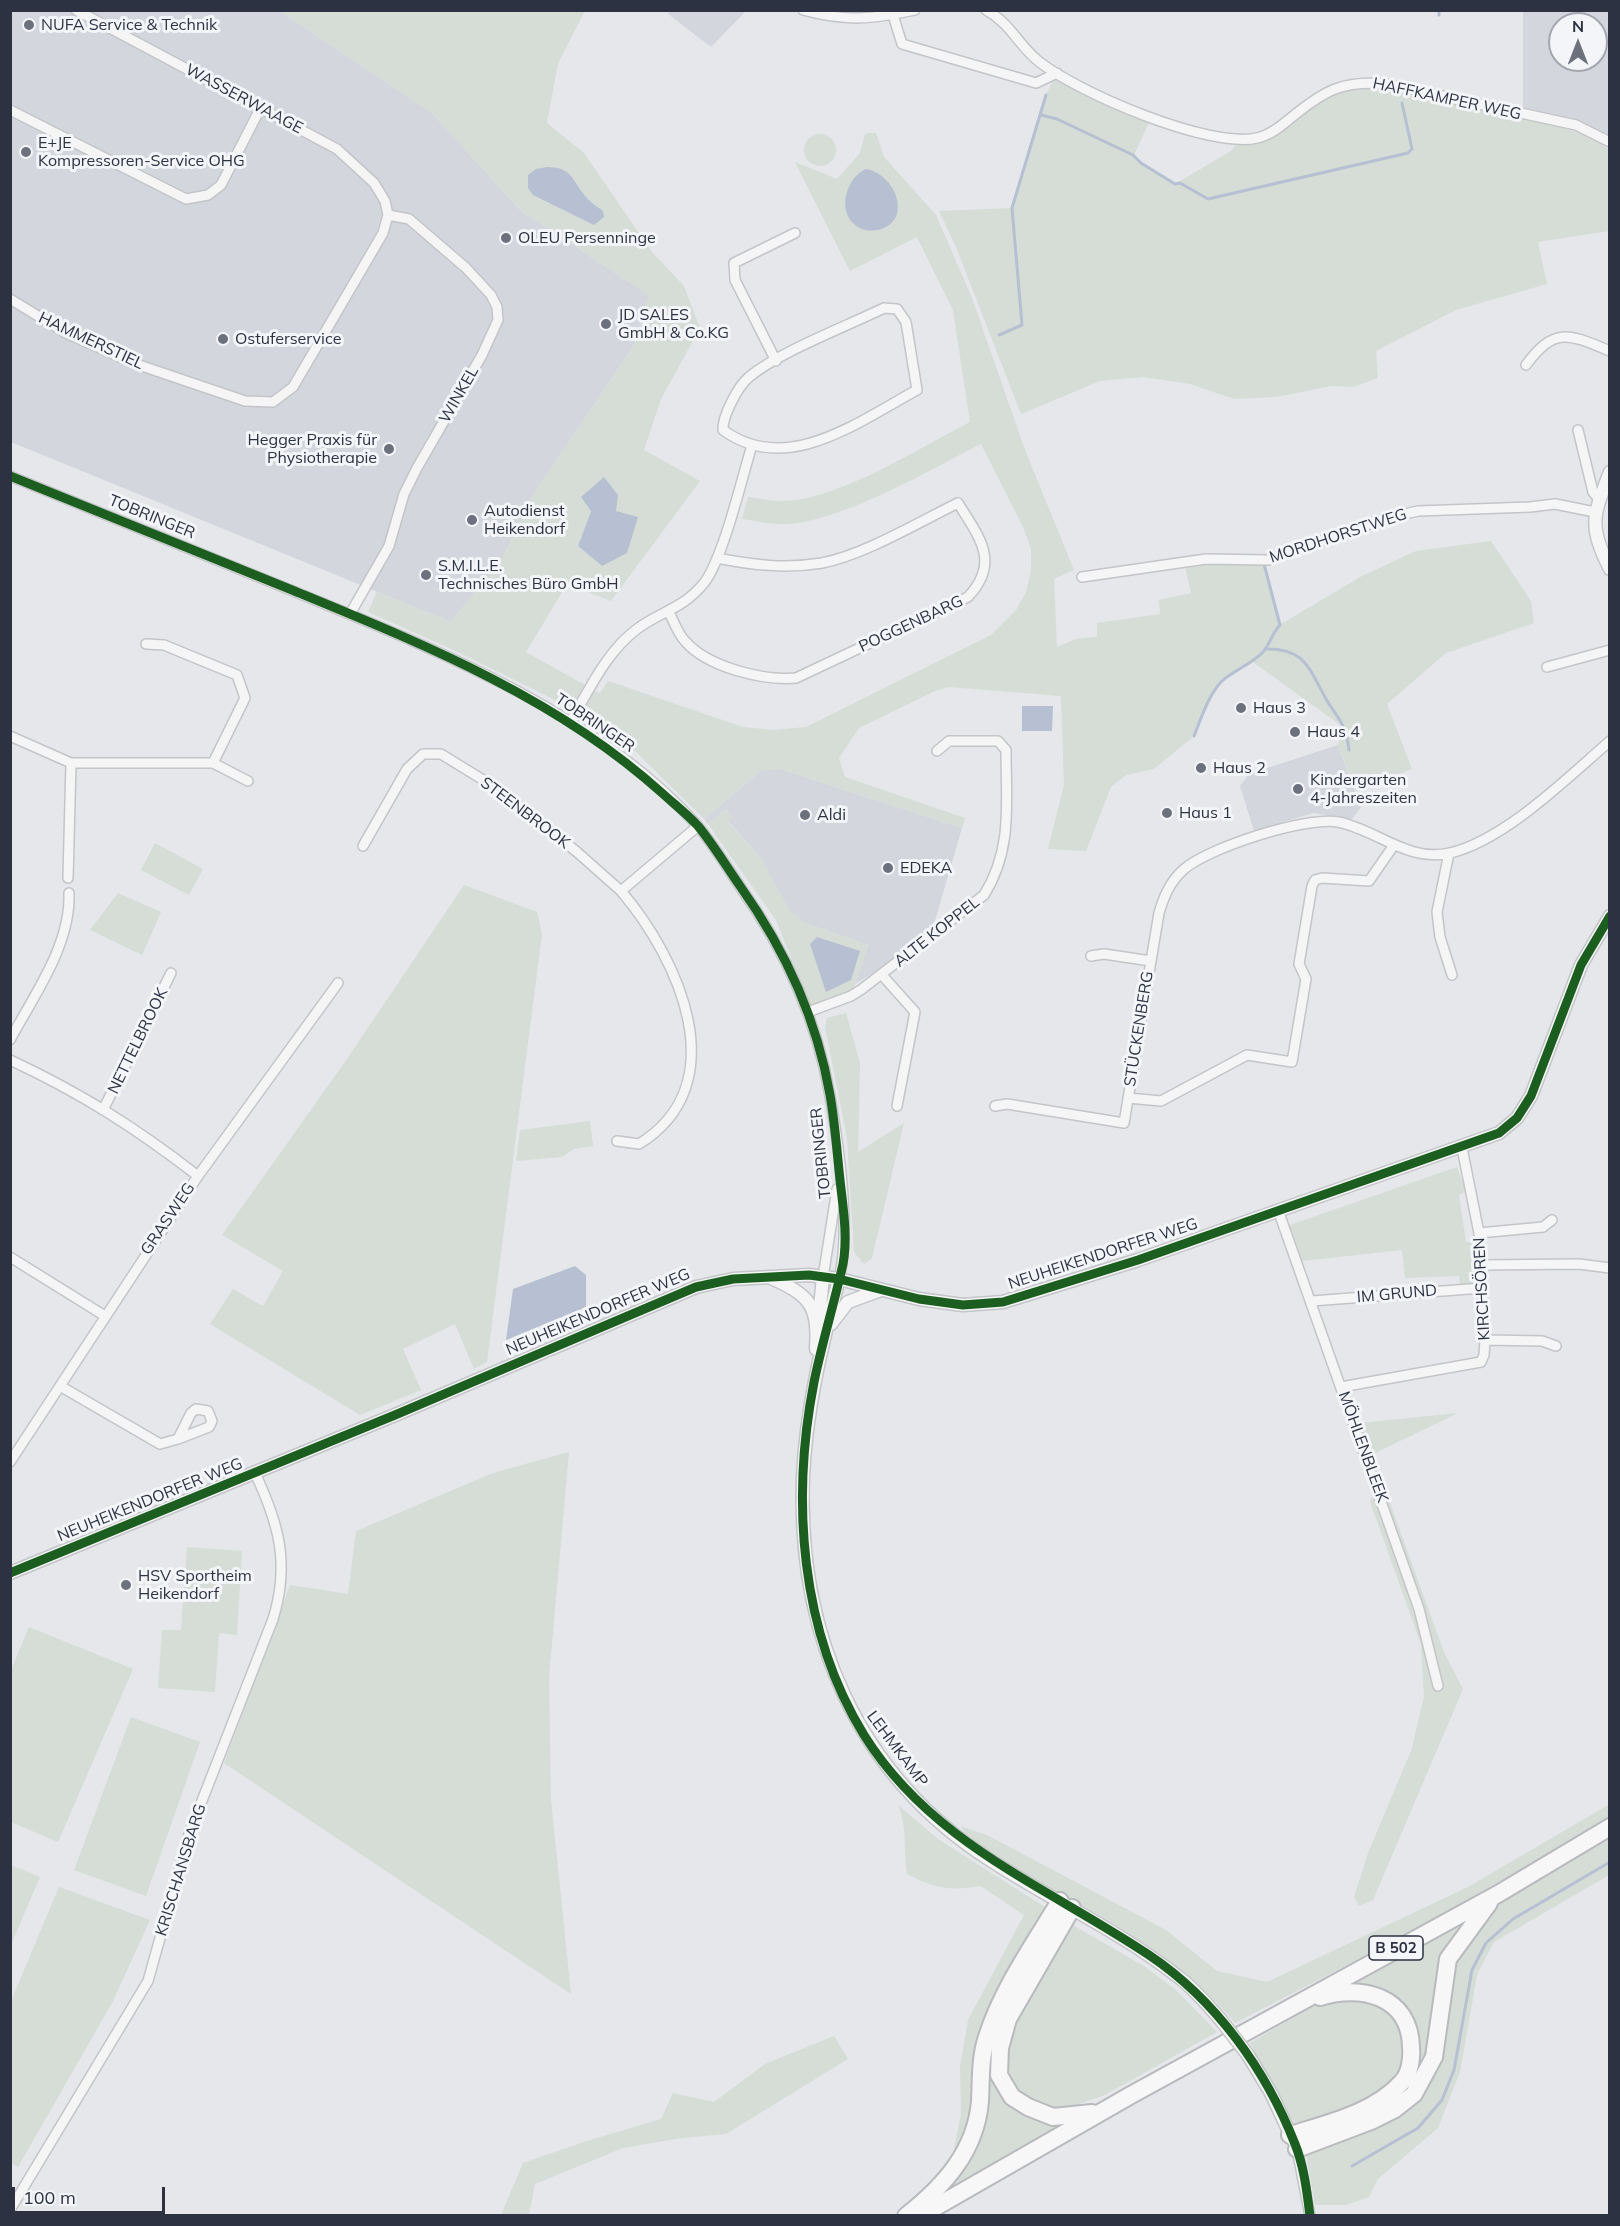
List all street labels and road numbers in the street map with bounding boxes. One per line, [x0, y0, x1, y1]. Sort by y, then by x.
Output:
street label: WASSERWAAGE [182, 60, 306, 138]
street label: HAFFKAMPER WEG [1371, 74, 1523, 124]
street label: HAMMERSTIEL [35, 308, 147, 374]
street label: WINKEL [435, 363, 483, 427]
street label: TOBRINGER [106, 491, 198, 543]
street label: MORDHORSTWEG [1267, 505, 1409, 567]
street label: POGGENBARG [856, 592, 966, 656]
street label: TOBRINGER [552, 689, 638, 757]
street label: STEENBROOK [477, 773, 573, 853]
street label: ALTE KOPPEL [891, 893, 983, 971]
street label: STÜCKENBERG [1120, 970, 1158, 1088]
street label: NETTELBROOK [104, 985, 172, 1097]
street label: TOBRINGER [807, 1106, 835, 1200]
street label: GRASWEG [137, 1179, 199, 1259]
street label: NEUHEIKENDORFER WEG [1006, 1214, 1200, 1294]
street label: KIRCHSÖREN [1470, 1237, 1494, 1341]
street label: NEUHEIKENDORFER WEG [503, 1264, 693, 1360]
street label: IM GRUND [1356, 1281, 1438, 1307]
street label: MÖHLENBLEEK [1334, 1389, 1392, 1505]
street label: NEUHEIKENDORFER WEG [55, 1454, 245, 1546]
street label: LEHMKAMP [862, 1707, 932, 1791]
street label: KRISCHANSBARG [152, 1801, 210, 1939]
road number: B 502 [1369, 1936, 1423, 1960]

